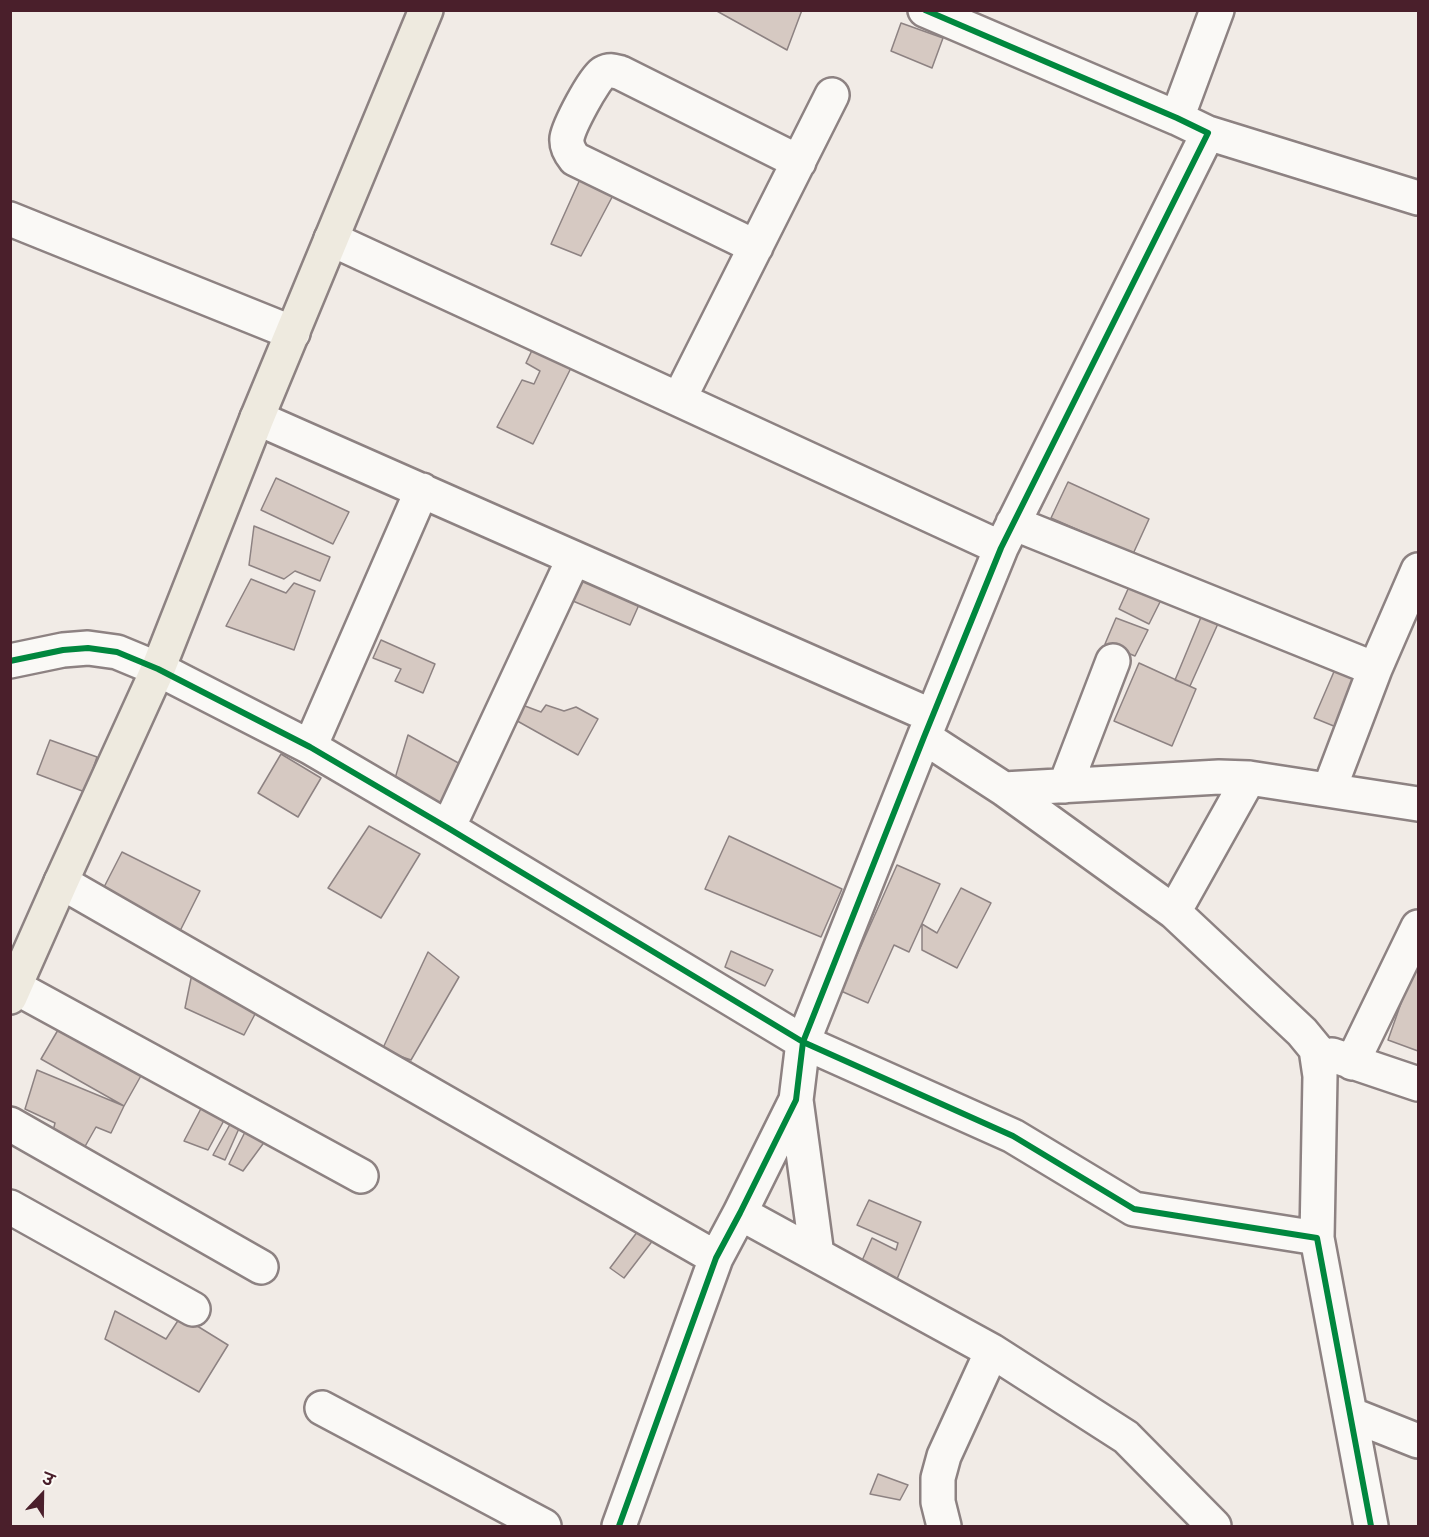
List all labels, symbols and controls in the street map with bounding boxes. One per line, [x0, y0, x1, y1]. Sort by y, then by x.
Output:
north arrow [12, 1465, 72, 1525]
text: उ [39, 1465, 58, 1491]

